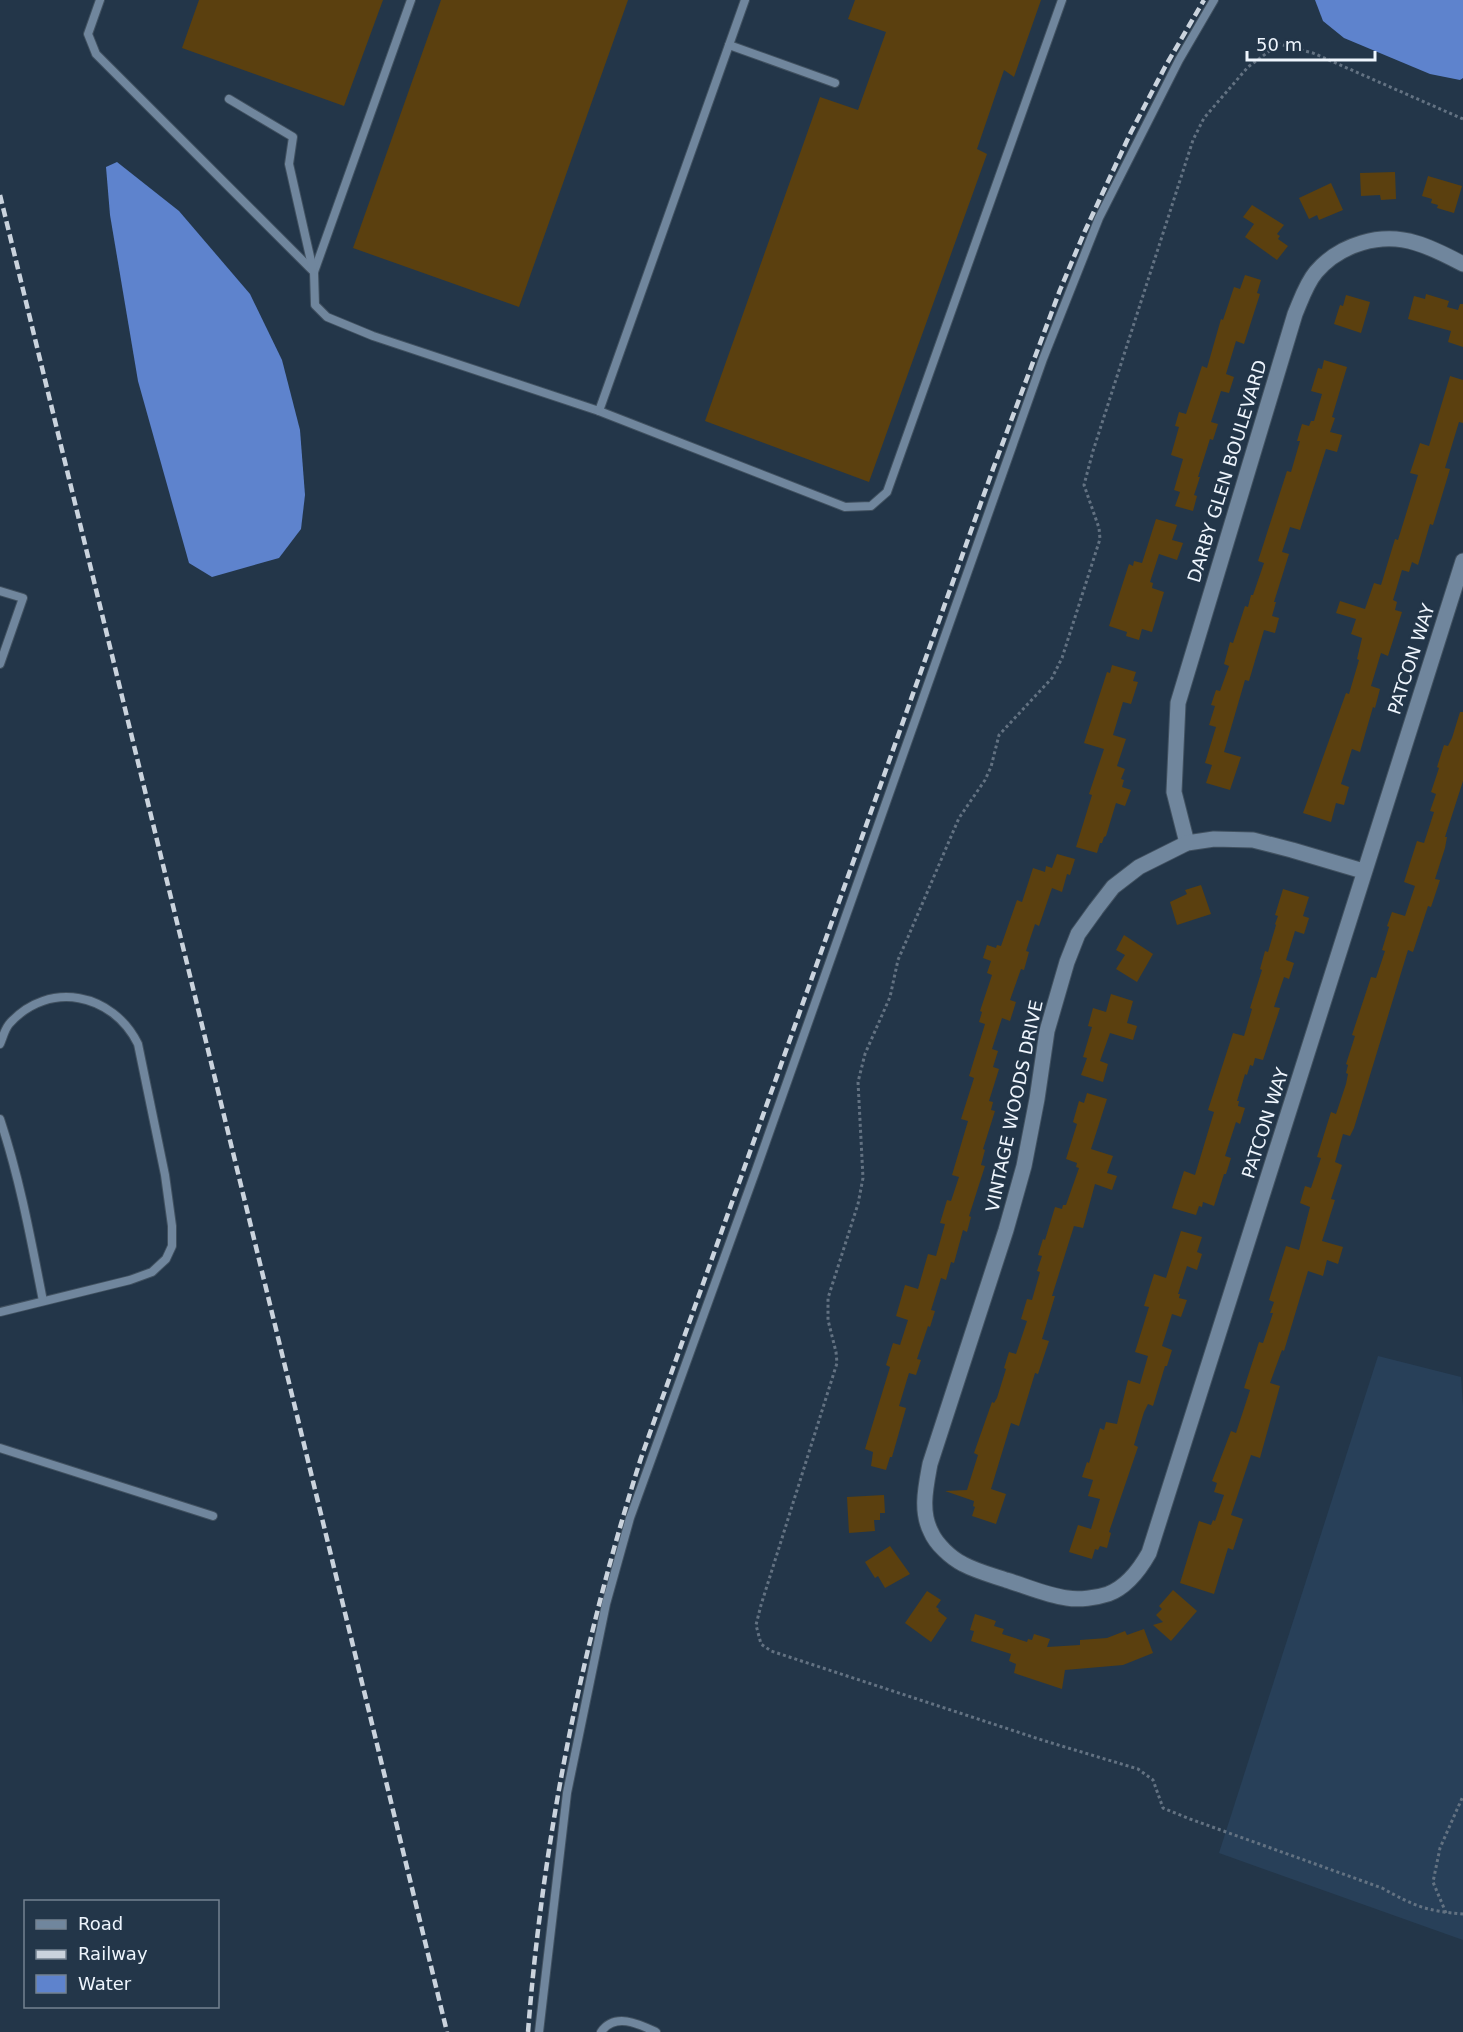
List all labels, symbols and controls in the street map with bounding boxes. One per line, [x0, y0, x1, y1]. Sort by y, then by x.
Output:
scale bar [1247, 24, 1374, 62]
text: 50 m [1256, 34, 1302, 55]
street label: DARBY GLEN BOULEVARD [1183, 357, 1271, 585]
street label: PATCON WAY [1383, 600, 1439, 717]
street label: VINTAGE WOODS DRIVE [981, 998, 1047, 1214]
street label: PATCON WAY [1237, 1064, 1293, 1181]
legend [24, 1900, 219, 2008]
text: Road [78, 1913, 123, 1934]
text: Railway [78, 1943, 148, 1964]
text: Water [78, 1973, 132, 1994]

